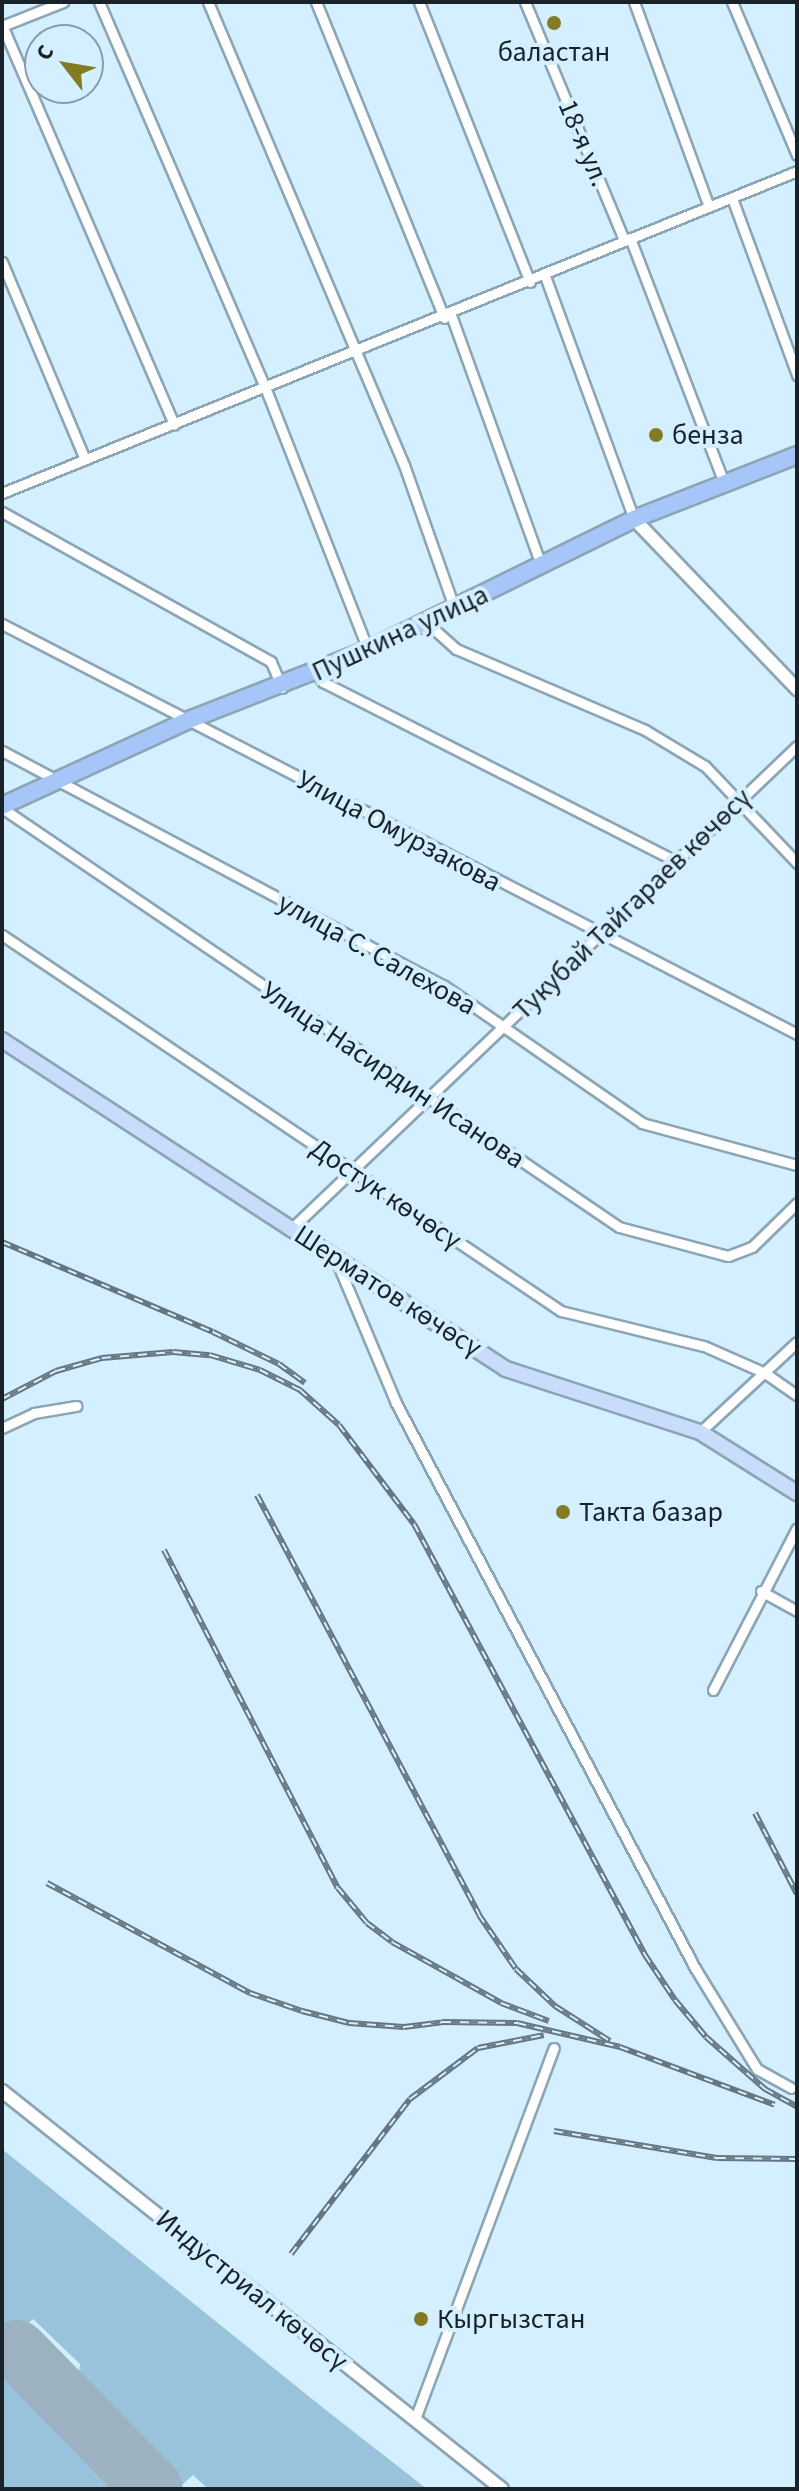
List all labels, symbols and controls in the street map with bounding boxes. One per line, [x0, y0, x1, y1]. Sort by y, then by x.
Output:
marker: баластан [545, 14, 563, 32]
north arrow [24, 24, 104, 104]
place label: баластан [498, 35, 610, 69]
text: С [28, 39, 62, 66]
street label: 18-я ул. [551, 95, 617, 191]
place label: бенза [672, 418, 744, 452]
marker: бенза [647, 426, 665, 444]
street label: Пушкина улица [307, 577, 493, 689]
street label: Улица Омурзакова [291, 763, 507, 899]
street label: Тукубай Тайгараев көчөсү [506, 781, 758, 1027]
street label: улица С. Салехова [272, 886, 482, 1022]
street label: Улица Насирдин Исанова [255, 974, 531, 1176]
street label: Достук көчөсү [304, 1131, 468, 1257]
street label: Шерматов көчөсү [288, 1218, 488, 1364]
place label: Такта базар [579, 1495, 723, 1529]
marker: Такта базар [554, 1503, 572, 1521]
street label: Индустриал көчөсү [149, 2202, 355, 2378]
place label: Кыргызстан [437, 2302, 585, 2336]
marker: Кыргызстан [412, 2310, 430, 2328]

